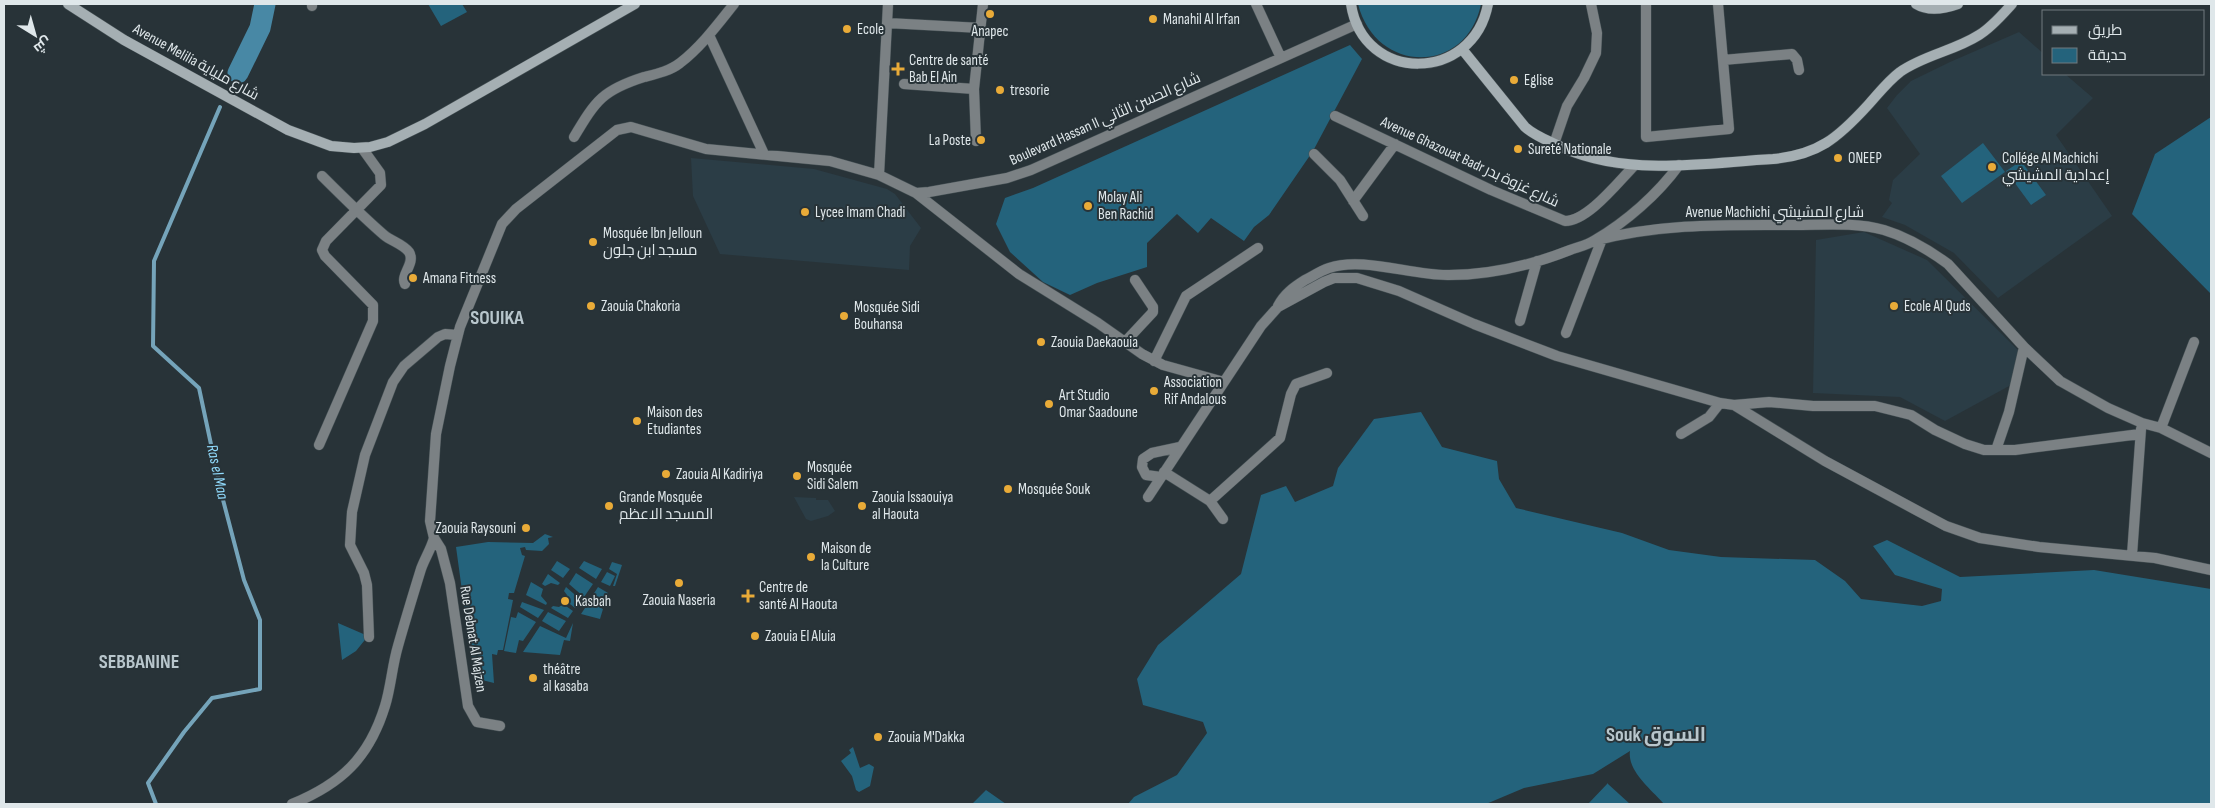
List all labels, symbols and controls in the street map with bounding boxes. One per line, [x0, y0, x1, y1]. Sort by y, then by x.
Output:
marker: Anapec [984, 8, 996, 20]
north arrow [10, 10, 60, 60]
place label: Manahil Al Irfan [1163, 10, 1240, 29]
legend [2042, 10, 2205, 75]
marker: Manahil Al Irfan [1147, 13, 1159, 25]
street label: Avenue Melilia شارع ملياية [128, 19, 262, 105]
place label: Ecole [857, 20, 884, 39]
text: طريق [2088, 21, 2122, 40]
place label: Anapec [970, 22, 1009, 41]
marker: Ecole [841, 23, 853, 35]
text: ش [30, 33, 55, 57]
text: حديقة [2088, 46, 2127, 65]
place label: Centre de santé Bab El Ain [909, 51, 989, 87]
marker: Centre de santé Bab El Ain [891, 62, 905, 76]
street label: Boulevard Hassan II شارع الحسن الثاني [1006, 68, 1204, 172]
place label: Eglise [1524, 71, 1553, 90]
marker: Eglise [1508, 74, 1520, 86]
place label: tresorie [1010, 81, 1049, 100]
marker: tresorie [994, 84, 1006, 96]
street label: Avenue Ghazouat Badr شارع غزوة بدر [1376, 112, 1562, 213]
place label: La Poste [929, 131, 971, 150]
marker: La Poste [975, 134, 987, 146]
place label: Sureté Nationale [1528, 140, 1612, 159]
marker: Sureté Nationale [1512, 143, 1524, 155]
place label: ONEEP [1848, 149, 1882, 168]
place label: Collége Al Machichi إعدادية المشيشي [2002, 149, 2110, 187]
marker: ONEEP [1832, 152, 1844, 164]
marker: Collége Al Machichi إعدادية المشيشي [1986, 161, 1998, 173]
place label: Molay Ali Ben Rachid [1098, 188, 1154, 224]
marker: Molay Ali Ben Rachid [1082, 200, 1094, 212]
place label: Lycee Imam Chadi [815, 203, 905, 222]
street label: Avenue Machichi شارع المشيشي [1685, 203, 1864, 224]
marker: Lycee Imam Chadi [799, 206, 811, 218]
place label: Mosquée Ibn Jelloun مسجد ابن جلون [603, 224, 702, 260]
marker: Mosquée Ibn Jelloun مسجد ابن جلون [587, 236, 599, 248]
place label: Amana Fitness [422, 269, 496, 288]
marker: Amana Fitness [407, 272, 419, 284]
place label: Zaouia Chakoria [601, 297, 681, 316]
place label: Ecole Al Quds [1904, 297, 1971, 316]
place label: Mosquée Sidi Bouhansa [854, 298, 920, 334]
marker: Zaouia Chakoria [585, 300, 597, 312]
marker: Ecole Al Quds [1888, 300, 1900, 312]
district label: SOUIKA [470, 306, 524, 330]
marker: Mosquée Sidi Bouhansa [838, 310, 850, 322]
place label: Zaouia Daekaouia [1051, 333, 1138, 352]
marker: Zaouia Daekaouia [1035, 336, 1047, 348]
place label: Association Rif Andalous [1163, 373, 1226, 409]
marker: Association Rif Andalous [1148, 385, 1160, 397]
place label: Art Studio Omar Saadoune [1058, 386, 1138, 422]
marker: Art Studio Omar Saadoune [1043, 398, 1055, 410]
place label: Maison des Etudiantes [647, 403, 703, 439]
marker: Maison des Etudiantes [631, 415, 643, 427]
water label: Ras el Maa [202, 443, 232, 502]
place label: Mosquée Sidi Salem [807, 458, 858, 494]
place label: Zaouia Al Kadiriya [676, 465, 763, 484]
marker: Zaouia Al Kadiriya [660, 468, 672, 480]
marker: Mosquée Sidi Salem [791, 470, 803, 482]
place label: Mosquée Souk [1018, 480, 1090, 499]
marker: Mosquée Souk [1002, 483, 1014, 495]
place label: Grande Mosquée المسجد الاعظم [619, 488, 713, 524]
place label: Zaouia Issaouiya al Haouta [872, 488, 953, 524]
marker: Grande Mosquée المسجد الاعظم [603, 500, 615, 512]
marker: Zaouia Issaouiya al Haouta [856, 500, 868, 512]
place label: Zaouia Raysouni [435, 519, 516, 538]
marker: Zaouia Raysouni [520, 522, 532, 534]
place label: Maison de la Culture [821, 539, 871, 575]
marker: Maison de la Culture [805, 551, 817, 563]
marker: Zaouia Naseria [673, 577, 685, 589]
place label: Centre de santé Al Haouta [759, 578, 838, 614]
street label: Rue Debnat Al Majzen [455, 585, 491, 693]
marker: Centre de santé Al Haouta [741, 589, 755, 603]
place label: Zaouia Naseria [643, 591, 716, 610]
place label: Kasbah [575, 592, 611, 611]
marker: Kasbah [559, 595, 571, 607]
place label: Zaouia El Aluia [765, 627, 836, 646]
marker: Zaouia El Aluia [749, 630, 761, 642]
district label: SEBBANINE [99, 650, 179, 674]
place label: théâtre al kasaba [543, 660, 589, 696]
marker: théâtre al kasaba [527, 672, 539, 684]
district label: Souk السوق [1606, 723, 1706, 747]
place label: Zaouia M'Dakka [888, 728, 965, 747]
marker: Zaouia M'Dakka [872, 731, 884, 743]

